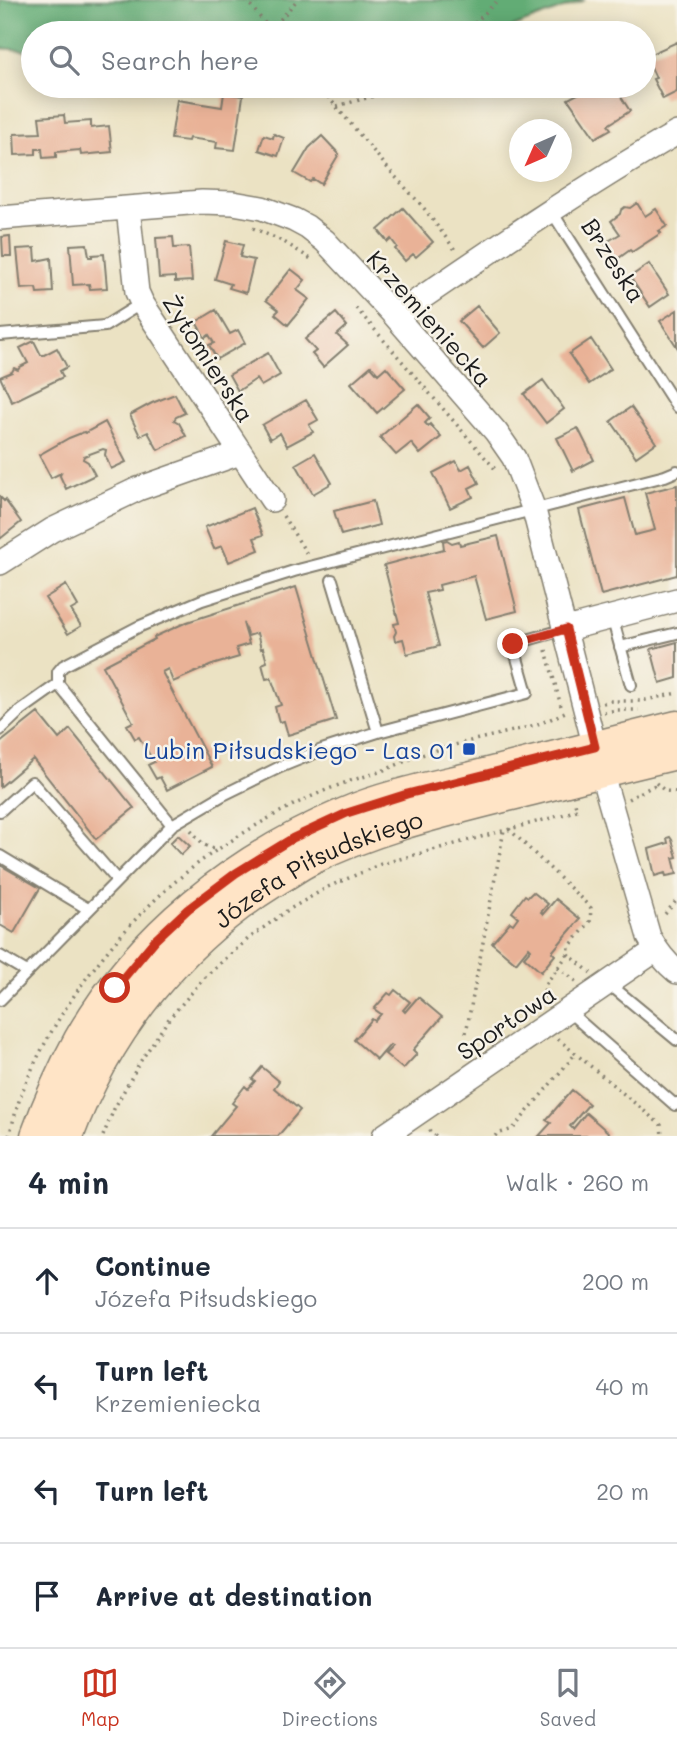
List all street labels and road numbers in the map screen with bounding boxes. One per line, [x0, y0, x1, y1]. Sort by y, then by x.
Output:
street label: Brzeska [575, 212, 653, 308]
street label: Krzemieniecka [360, 243, 500, 393]
street label: Żytomierska [156, 288, 262, 428]
street label: Józefa Piłsudskiego [207, 802, 426, 934]
street label: Sportowa [451, 978, 561, 1066]

